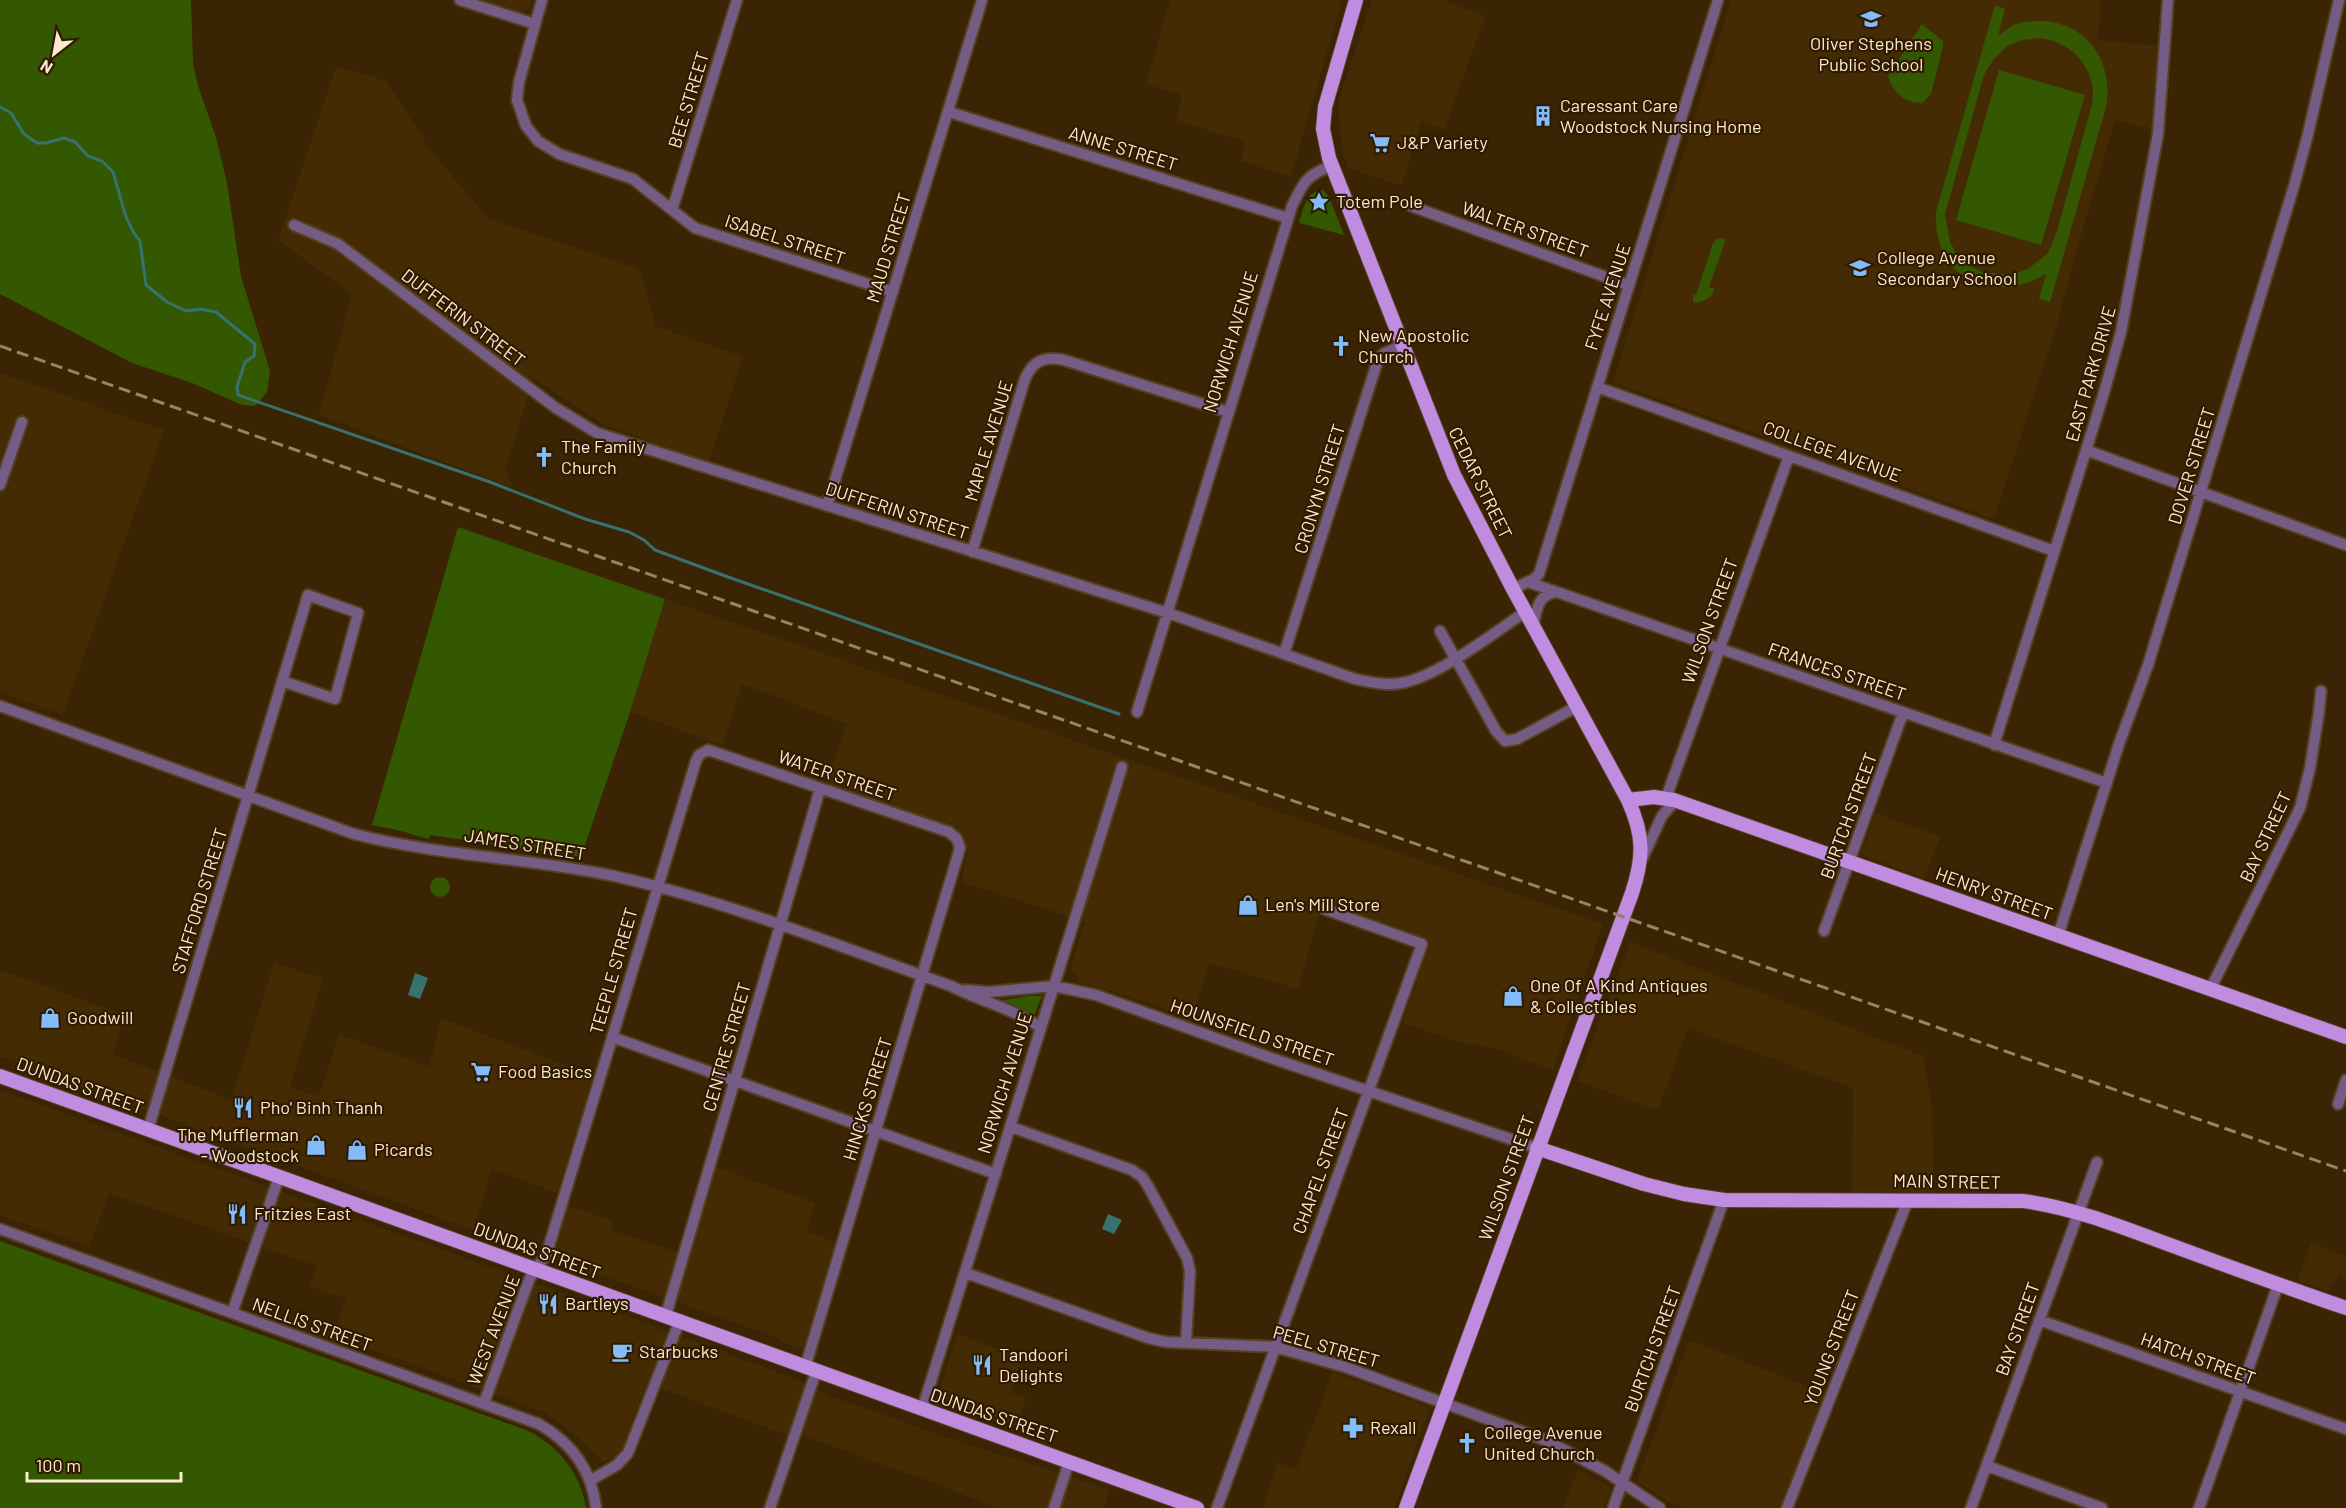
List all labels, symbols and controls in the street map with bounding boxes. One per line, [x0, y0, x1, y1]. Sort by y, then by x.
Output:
school or university icon: Oliver Stephens Public School [1859, 7, 1883, 31]
north arrow [24, 24, 84, 84]
place label: Oliver Stephens Public School [1810, 32, 1932, 75]
street label: BEE STREET [663, 49, 713, 151]
text: N [37, 56, 55, 78]
place label: Caressant Care Woodstock Nursing Home [1560, 94, 1762, 137]
building icon: Caressant Care Woodstock Nursing Home [1531, 104, 1555, 128]
street label: ANNE STREET [1066, 121, 1180, 175]
supermarket icon: J&P Variety [1368, 131, 1392, 155]
place label: J&P Variety [1397, 131, 1488, 153]
street label: MAUD STREET [861, 190, 915, 305]
place icon: Totem Pole [1307, 190, 1331, 214]
place label: Totem Pole [1336, 190, 1423, 212]
street label: WALTER STREET [1459, 196, 1592, 262]
street label: ISABEL STREET [722, 209, 848, 269]
street label: FYFE AVENUE [1579, 241, 1635, 353]
place label: College Avenue Secondary School [1877, 246, 2017, 289]
school or university icon: College Avenue Secondary School [1848, 256, 1872, 280]
street label: DUFFERIN STREET [397, 264, 530, 371]
street label: NORWICH AVENUE [1198, 268, 1262, 415]
street label: EAST PARK DRIVE [2060, 303, 2120, 444]
place label: New Apostolic Church [1358, 324, 1469, 367]
church icon: New Apostolic Church [1329, 334, 1353, 358]
street label: MAPLE AVENUE [959, 378, 1017, 504]
street label: DOVER STREET [2163, 404, 2219, 527]
street label: COLLEGE AVENUE [1760, 416, 1904, 486]
street label: CRONYN STREET [1289, 421, 1349, 556]
street label: CEDAR STREET [1444, 423, 1517, 542]
place label: The Family Church [561, 435, 645, 478]
church icon: The Family Church [532, 445, 556, 469]
street label: DUFFERIN STREET [823, 477, 972, 544]
street label: WILSON STREET [1676, 555, 1742, 686]
street label: FRANCES STREET [1766, 637, 1909, 705]
street label: WATER STREET [776, 745, 899, 805]
street label: BURTCH STREET [1815, 749, 1881, 882]
street label: BAY STREET [2234, 788, 2296, 886]
street label: JAMES STREET [463, 824, 587, 864]
street label: STAFFORD STREET [166, 825, 232, 976]
street label: HENRY STREET [1933, 862, 2056, 924]
shop icon: Len's Mill Store [1236, 893, 1260, 917]
place label: Len's Mill Store [1265, 893, 1380, 915]
street label: TEEPLE STREET [584, 905, 642, 1037]
place label: One Of A Kind Antiques & Collectibles [1530, 974, 1708, 1017]
street label: CENTRE STREET [697, 980, 755, 1114]
shop icon: One Of A Kind Antiques & Collectibles [1501, 984, 1525, 1008]
street label: HOUNSFIELD STREET [1168, 994, 1337, 1070]
shop icon: Goodwill [38, 1006, 62, 1030]
place label: Goodwill [67, 1006, 133, 1028]
street label: NORWICH AVENUE [972, 1009, 1036, 1156]
street label: HINCKS STREET [838, 1034, 896, 1163]
street label: DUNDAS STREET [14, 1052, 147, 1118]
supermarket icon: Food Basics [469, 1060, 493, 1084]
place label: Food Basics [498, 1060, 592, 1082]
restaurant icon: Pho' Binh Thanh [231, 1096, 255, 1120]
place label: Pho' Binh Thanh [260, 1096, 383, 1118]
street label: CHAPEL STREET [1287, 1105, 1353, 1237]
street label: WILSON STREET [1473, 1112, 1539, 1243]
place label: The Mufflerman - Woodstock [177, 1123, 299, 1166]
shop icon: The Mufflerman - Woodstock [304, 1133, 328, 1157]
shop icon: Picards [345, 1138, 369, 1162]
place label: Picards [374, 1138, 433, 1160]
street label: MAIN STREET [1893, 1169, 2001, 1193]
restaurant icon: Fritzies East [225, 1202, 249, 1226]
place label: Fritzies East [254, 1202, 351, 1224]
street label: DUNDAS STREET [471, 1217, 604, 1283]
street label: WEST AVENUE [462, 1271, 524, 1388]
street label: BAY STREET [1990, 1279, 2044, 1378]
street label: BURTCH STREET [1619, 1282, 1685, 1415]
street label: YOUNG STREET [1799, 1286, 1863, 1409]
street label: NELLIS STREET [250, 1292, 375, 1356]
restaurant icon: Bartleys [536, 1292, 560, 1316]
place label: Bartleys [565, 1292, 629, 1314]
street label: PEEL STREET [1271, 1320, 1382, 1372]
street label: HATCH STREET [2138, 1327, 2259, 1389]
cafe icon: Starbucks [610, 1340, 634, 1364]
place label: Starbucks [639, 1340, 718, 1362]
place label: Tandoori Delights [999, 1343, 1068, 1386]
restaurant icon: Tandoori Delights [970, 1353, 994, 1377]
street label: DUNDAS STREET [928, 1383, 1061, 1447]
pharmacy icon: Rexall [1341, 1416, 1365, 1440]
place label: Rexall [1370, 1416, 1416, 1438]
place label: College Avenue United Church [1484, 1421, 1603, 1464]
church icon: College Avenue United Church [1455, 1431, 1479, 1455]
scale bar [27, 1445, 182, 1483]
text: 100 m [36, 1454, 81, 1476]

